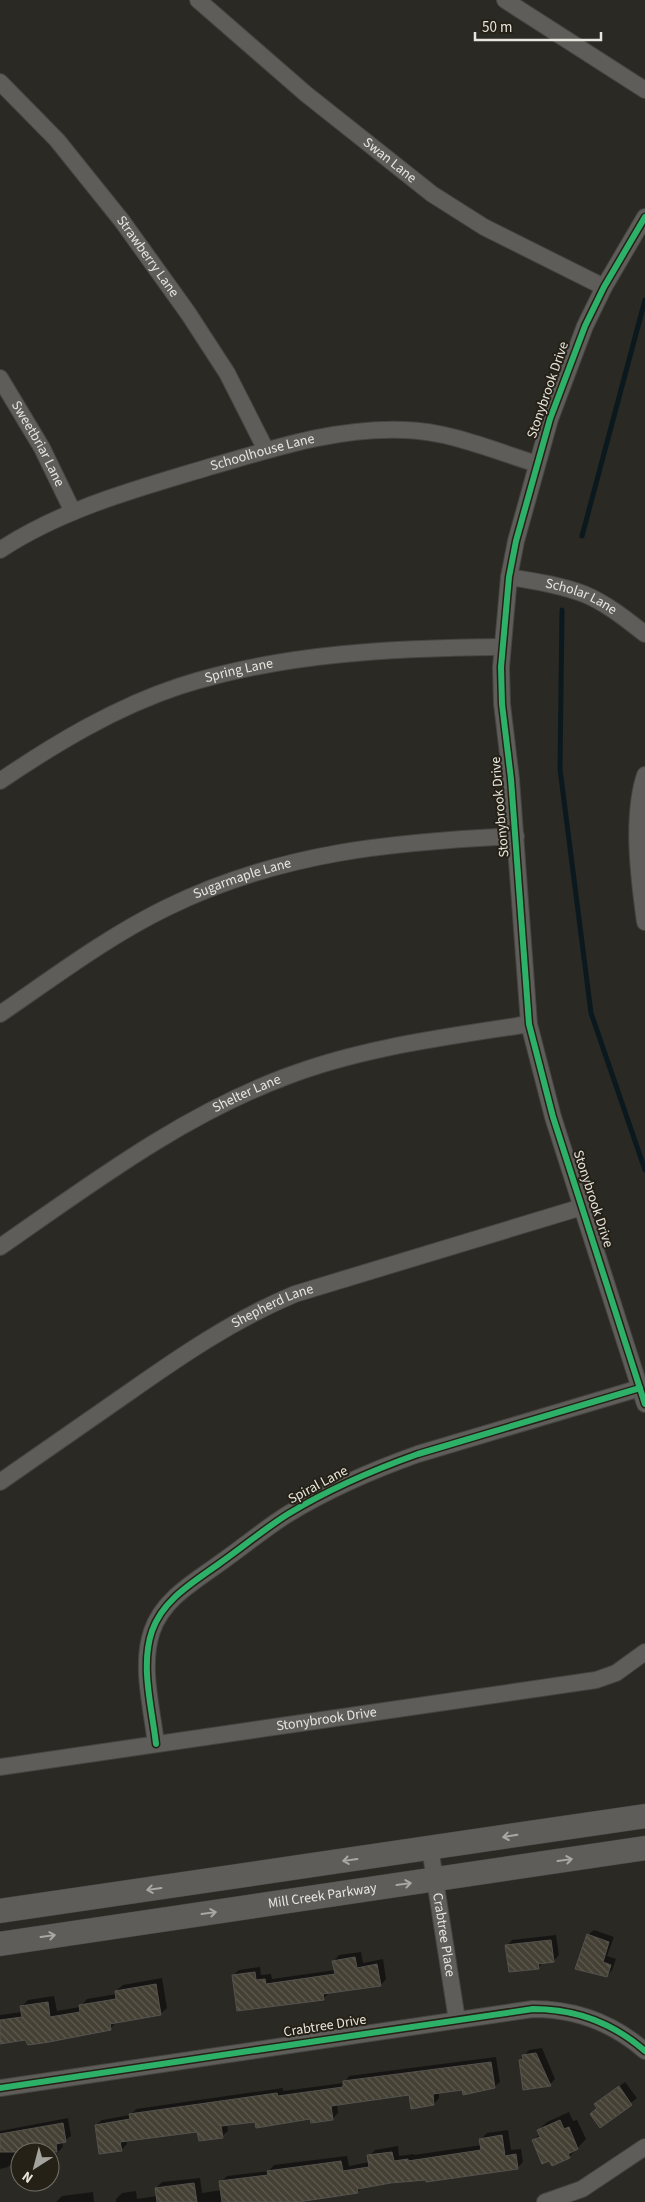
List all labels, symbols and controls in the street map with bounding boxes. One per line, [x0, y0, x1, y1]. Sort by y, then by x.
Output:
scale bar [475, 10, 601, 42]
text: 50 m [482, 17, 512, 38]
street label: Swan Lane [359, 133, 421, 188]
street label: Strawberry Lane [112, 211, 184, 302]
street label: Stonybrook Drive [522, 339, 574, 441]
street label: Sweetbriar Lane [6, 397, 69, 490]
street label: Schoolhouse Lane [208, 429, 316, 476]
street label: Scholar Lane [543, 574, 621, 620]
street label: Spring Lane [202, 654, 275, 688]
street label: Stonybrook Drive [486, 756, 514, 858]
street label: Sugarmaple Lane [190, 853, 293, 904]
street label: Shelter Lane [209, 1069, 284, 1118]
street label: Stonybrook Drive [568, 1148, 618, 1250]
street label: Shepherd Lane [228, 1279, 316, 1333]
street label: Spiral Lane [285, 1461, 351, 1509]
street label: Stonybrook Drive [275, 1702, 378, 1737]
one-way arrow [503, 1831, 519, 1841]
one-way arrow [342, 1855, 358, 1865]
one-way arrow [557, 1855, 573, 1865]
street label: Mill Creek Parkway [267, 1878, 379, 1914]
one-way arrow [396, 1879, 412, 1889]
one-way arrow [146, 1884, 162, 1894]
street label: Crabtree Place [427, 1891, 460, 1978]
one-way arrow [201, 1907, 217, 1917]
one-way arrow [40, 1931, 56, 1941]
street label: Crabtree Drive [282, 2010, 368, 2042]
north arrow [10, 2142, 60, 2192]
text: N [18, 2166, 38, 2188]

